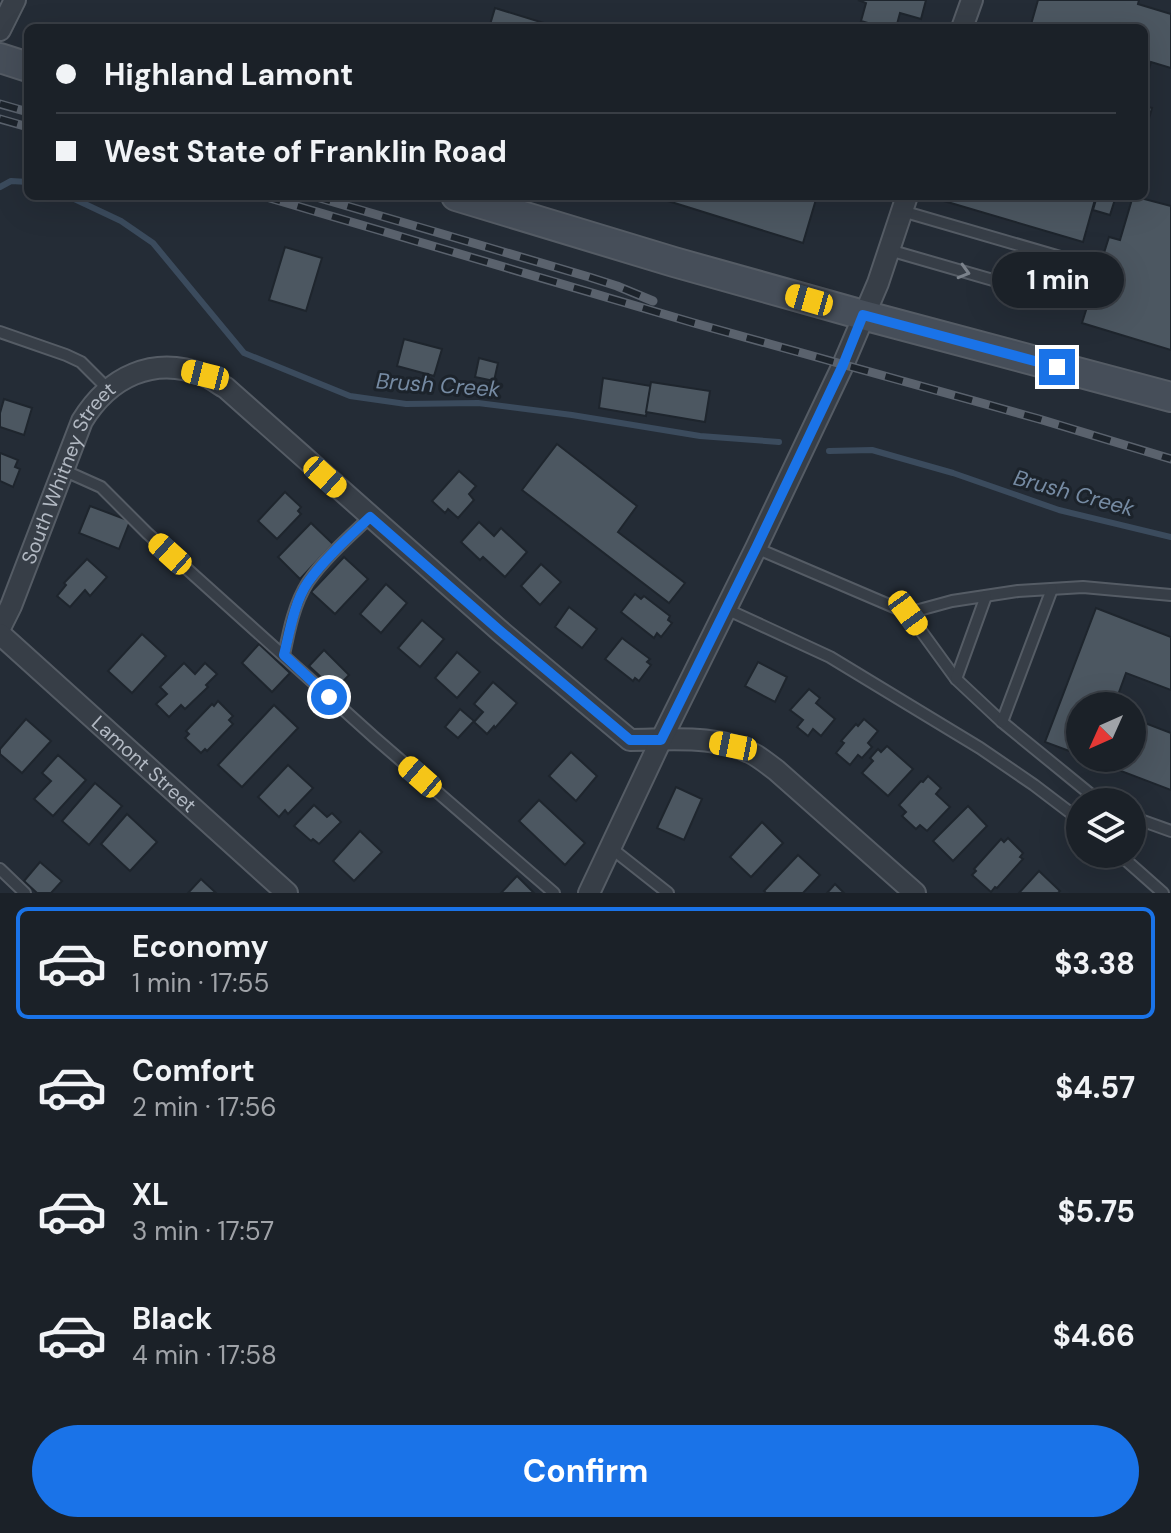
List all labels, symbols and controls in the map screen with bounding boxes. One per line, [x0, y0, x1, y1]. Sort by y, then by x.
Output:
text: Highland Lamont [104, 55, 353, 94]
text: West State of Franklin Road [104, 132, 507, 171]
callout: 1 min [991, 251, 1123, 307]
one-way arrow [956, 263, 970, 279]
text: 1 min [1026, 263, 1090, 297]
car [783, 282, 835, 318]
route end [1039, 349, 1075, 385]
car [179, 358, 231, 392]
water label: Brush Creek [375, 366, 502, 404]
street label: South Whitney Street [15, 376, 121, 568]
car [299, 452, 351, 502]
water label: Brush Creek [1010, 463, 1138, 523]
car [144, 529, 196, 579]
car [884, 587, 932, 639]
route start [311, 679, 347, 715]
north arrow [1066, 692, 1146, 772]
map controls [1066, 692, 1146, 868]
street label: Lamont Street [86, 710, 202, 818]
car [707, 730, 759, 762]
car [394, 752, 446, 802]
button: layers [1066, 788, 1146, 868]
icon: car [36, 927, 108, 999]
text: Economy [132, 927, 269, 966]
text: $3.38 [1054, 944, 1135, 983]
text: 1 min · 17:55 [132, 966, 269, 1000]
icon: car [36, 1051, 108, 1123]
text: Comfort [132, 1051, 255, 1090]
text: $4.57 [1055, 1068, 1135, 1107]
text: 2 min · 17:56 [132, 1090, 277, 1124]
icon: car [36, 1175, 108, 1247]
text: XL [132, 1175, 169, 1214]
text: $5.75 [1058, 1192, 1135, 1231]
text: 3 min · 17:57 [132, 1214, 274, 1248]
icon: car [36, 1299, 108, 1371]
text: Black [132, 1299, 212, 1338]
text: $4.66 [1053, 1316, 1135, 1355]
text: 4 min · 17:58 [132, 1338, 277, 1372]
button: Confirm [32, 1425, 1139, 1517]

